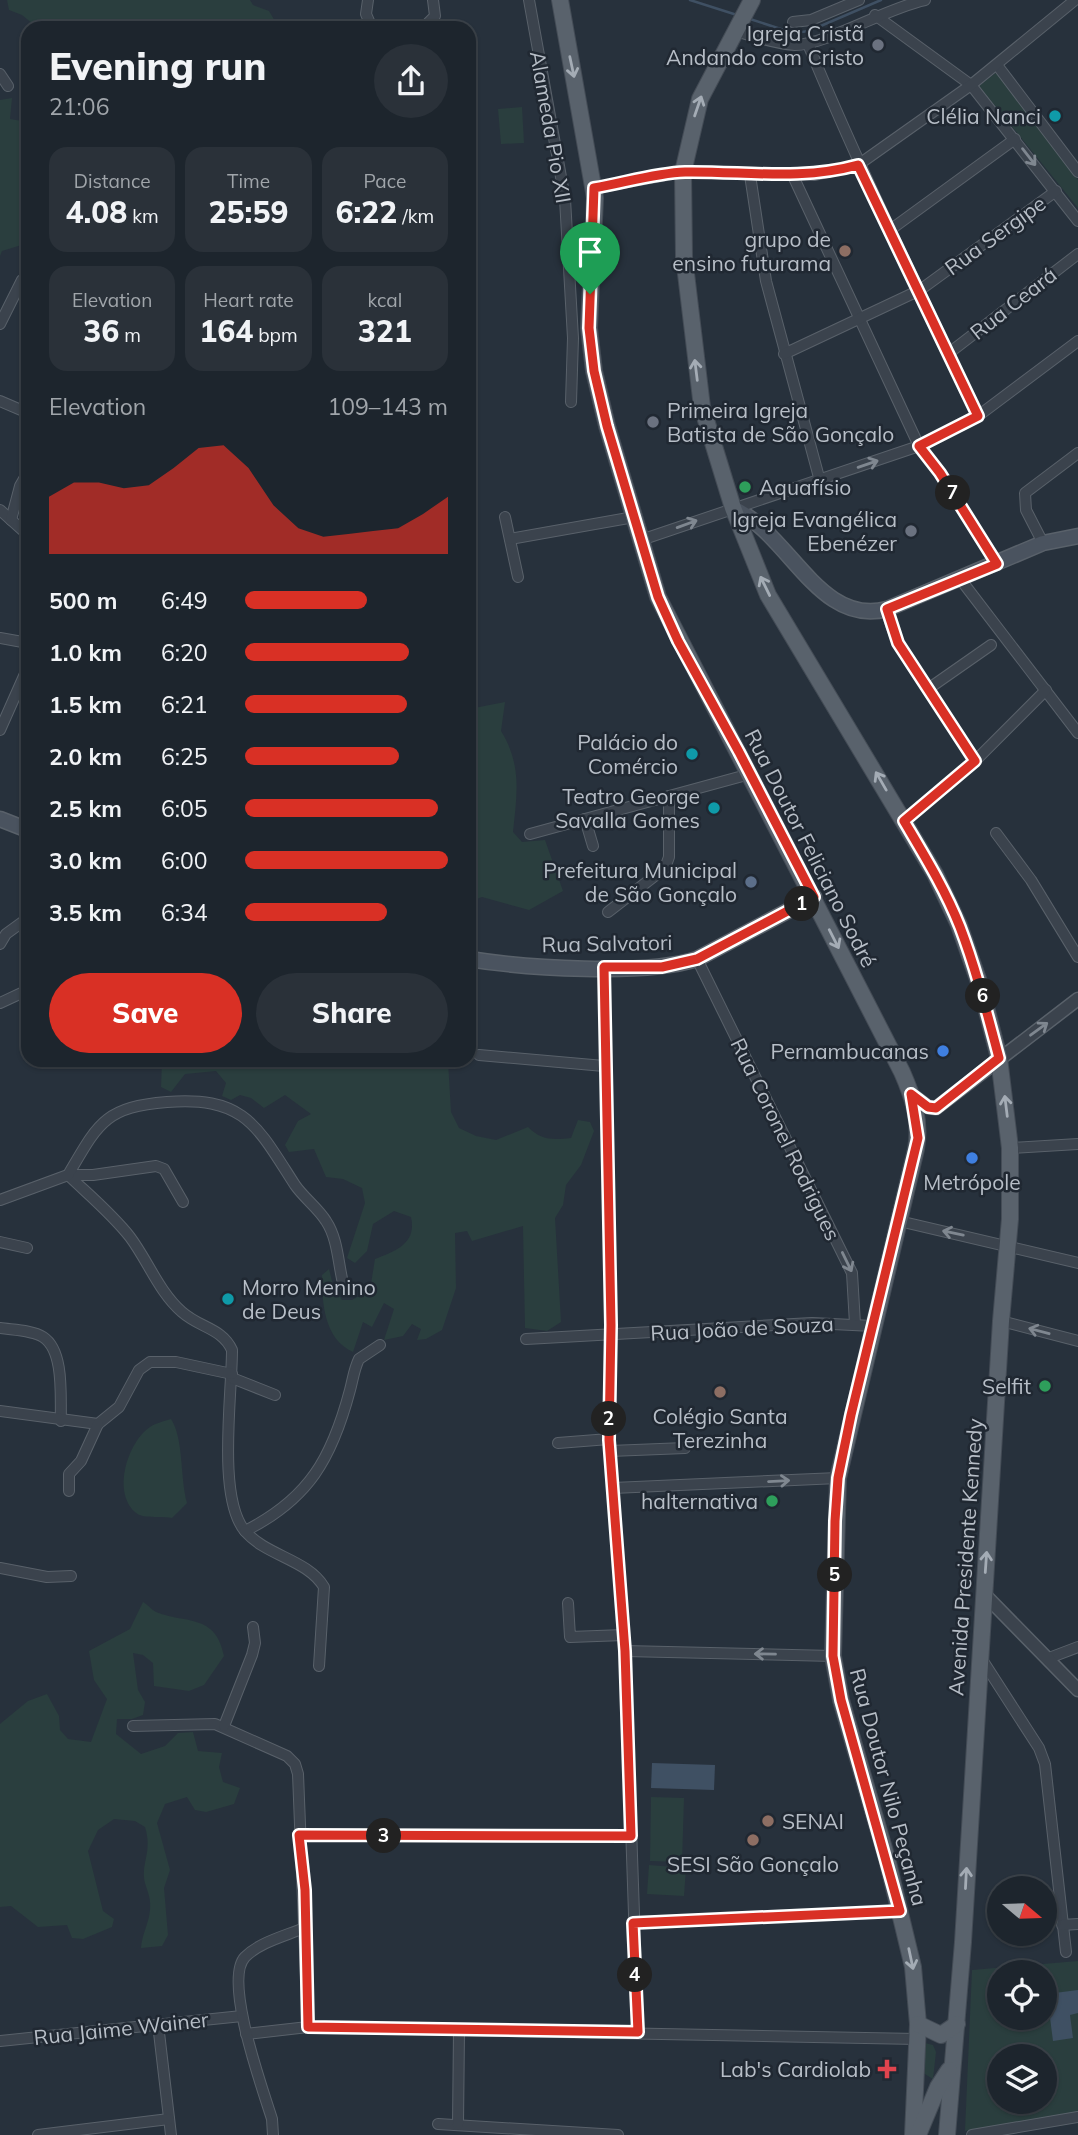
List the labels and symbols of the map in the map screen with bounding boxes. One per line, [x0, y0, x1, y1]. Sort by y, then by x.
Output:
place label: Igreja Cristã Andando com Cristo [666, 20, 864, 70]
marker: Igreja Cristã Andando com Cristo [870, 37, 886, 53]
street label: Alameda Pio XII [525, 49, 577, 205]
one-way arrow [566, 55, 580, 78]
one-way arrow [693, 96, 705, 118]
place label: Clélia Nanci [926, 103, 1041, 129]
marker: Clélia Nanci [1047, 108, 1063, 124]
one-way arrow [1022, 147, 1037, 166]
street label: Rua Sergipe [939, 190, 1051, 280]
pin [560, 222, 620, 294]
place label: grupo de ensino futurama [672, 226, 831, 276]
marker: grupo de ensino futurama [837, 243, 853, 259]
street label: Rua Ceará [965, 261, 1061, 345]
one-way arrow [690, 359, 703, 382]
place label: Primeira Igreja Batista de São Gonçalo [667, 397, 894, 447]
marker: Primeira Igreja Batista de São Gonçalo [645, 414, 661, 430]
one-way arrow [856, 457, 878, 469]
place label: Aquafísio [759, 474, 851, 500]
pin: 7 [936, 476, 970, 510]
marker: Aquafísio [737, 479, 753, 495]
place label: Igreja Evangélica Ebenézer [732, 506, 897, 556]
one-way arrow [675, 516, 697, 529]
marker: Igreja Evangélica Ebenézer [903, 523, 919, 539]
one-way arrow [757, 576, 771, 597]
street label: Rua Doutor Feliciano Sodré [739, 724, 883, 972]
place label: Palácio do Comércio [577, 729, 678, 779]
marker: Palácio do Comércio [684, 746, 700, 762]
one-way arrow [874, 772, 888, 792]
place label: Teatro George Savalla Gomes [555, 783, 700, 833]
marker: Teatro George Savalla Gomes [706, 800, 722, 816]
place label: Prefeitura Municipal de São Gonçalo [543, 857, 737, 907]
marker: Prefeitura Municipal de São Gonçalo [743, 874, 759, 890]
pin: 1 [784, 886, 820, 922]
one-way arrow [828, 928, 842, 948]
street label: Rua Salvatori [541, 929, 673, 957]
pin: 6 [965, 978, 1000, 1014]
one-way arrow [1029, 1021, 1048, 1036]
street label: Rua Coronel Rodrigues [726, 1033, 846, 1245]
place label: Pernambucanas [770, 1038, 929, 1064]
marker: Pernambucanas [935, 1043, 951, 1059]
one-way arrow [999, 1095, 1012, 1118]
marker: Metrópole [964, 1150, 980, 1166]
place label: Metrópole [923, 1169, 1021, 1195]
one-way arrow [942, 1226, 965, 1239]
one-way arrow [841, 1251, 854, 1272]
place label: Morro Menino de Deus [242, 1274, 376, 1324]
marker: Morro Menino de Deus [220, 1291, 236, 1307]
street label: Rua João de Souza [650, 1310, 834, 1346]
one-way arrow [1028, 1324, 1051, 1337]
place label: Selfit [982, 1373, 1031, 1399]
marker: Selfit [1037, 1378, 1053, 1394]
marker: Colégio Santa Terezinha [712, 1384, 728, 1400]
pin: 2 [592, 1402, 626, 1436]
place label: Colégio Santa Terezinha [652, 1403, 788, 1453]
street label: Avenida Presidente Kennedy [942, 1418, 988, 1696]
one-way arrow [767, 1475, 790, 1488]
place label: halternativa [641, 1488, 758, 1514]
marker: halternativa [764, 1493, 780, 1509]
one-way arrow [980, 1551, 993, 1574]
pin: 5 [818, 1558, 852, 1592]
one-way arrow [753, 1648, 776, 1661]
street label: Rua Doutor Nilo Peçanha [845, 1665, 933, 1909]
place label: SENAI [782, 1808, 844, 1834]
marker: SENAI [760, 1813, 776, 1829]
pin: 3 [366, 1818, 402, 1854]
marker: SESI São Gonçalo [745, 1832, 761, 1848]
place label: SESI São Gonçalo [667, 1851, 839, 1877]
one-way arrow [960, 1867, 973, 1890]
north arrow [987, 1876, 1057, 1946]
one-way arrow [905, 1947, 919, 1970]
pin: 4 [618, 1958, 652, 1993]
street label: Rua Jaime Wainer [32, 2006, 210, 2050]
place label: Lab's Cardiolab [720, 2056, 871, 2082]
marker: Lab's Cardiolab [877, 2059, 897, 2079]

